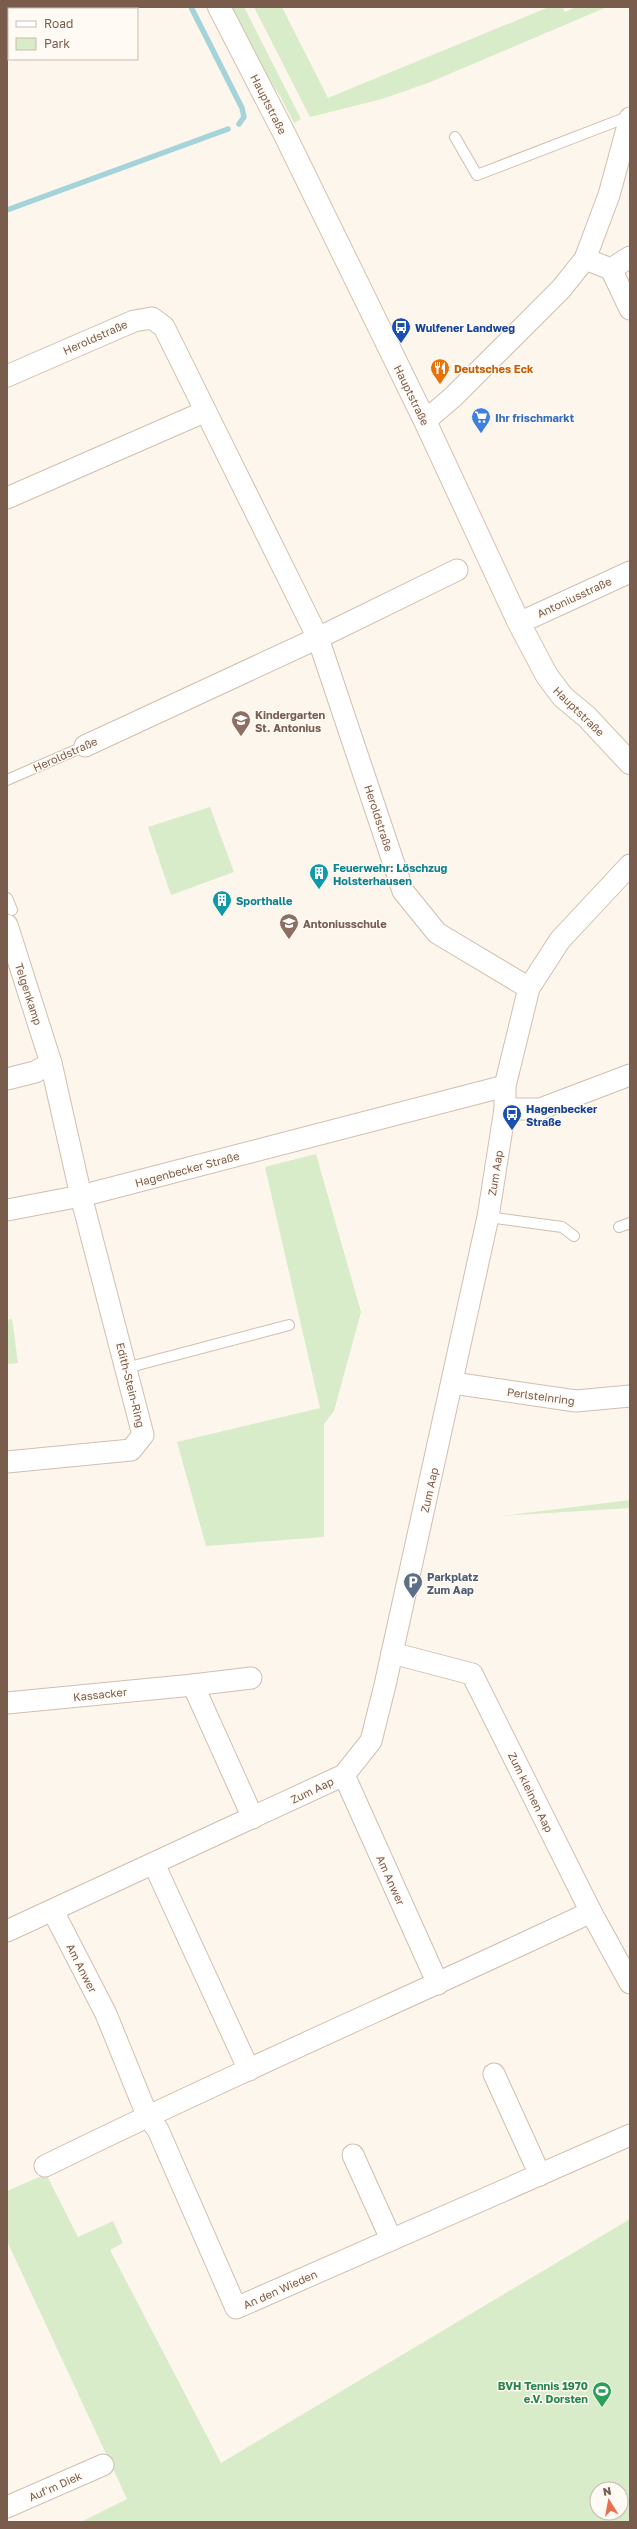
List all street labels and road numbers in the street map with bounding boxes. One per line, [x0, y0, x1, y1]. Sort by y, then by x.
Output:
street label: Hauptstraße [248, 72, 290, 136]
street label: Heroldstraße [61, 317, 129, 357]
street label: Hauptstraße [392, 363, 432, 427]
street label: Antoniusstraße [535, 574, 613, 620]
street label: Hauptstraße [551, 683, 607, 739]
street label: Heroldstraße [31, 734, 99, 774]
street label: Heroldstraße [362, 783, 396, 853]
street label: Telgenkamp [13, 961, 45, 1027]
street label: Hagenbecker Straße [133, 1149, 241, 1189]
street label: Zum Aap [485, 1149, 505, 1197]
street label: Edith-Stein-Ring [114, 1341, 148, 1429]
street label: Perlsteinring [506, 1385, 576, 1407]
street label: Zum Aap [418, 1466, 441, 1514]
street label: Kassacker [72, 1685, 128, 1703]
street label: Zum kleinen Aap [506, 1750, 556, 1834]
street label: Zum Aap [289, 1774, 336, 1806]
street label: Am Anwer [374, 1853, 408, 1908]
street label: Am Anwer [64, 1941, 100, 1995]
street label: An den Wieden [241, 2267, 319, 2311]
street label: Auf'm Diek [27, 2469, 83, 2503]

